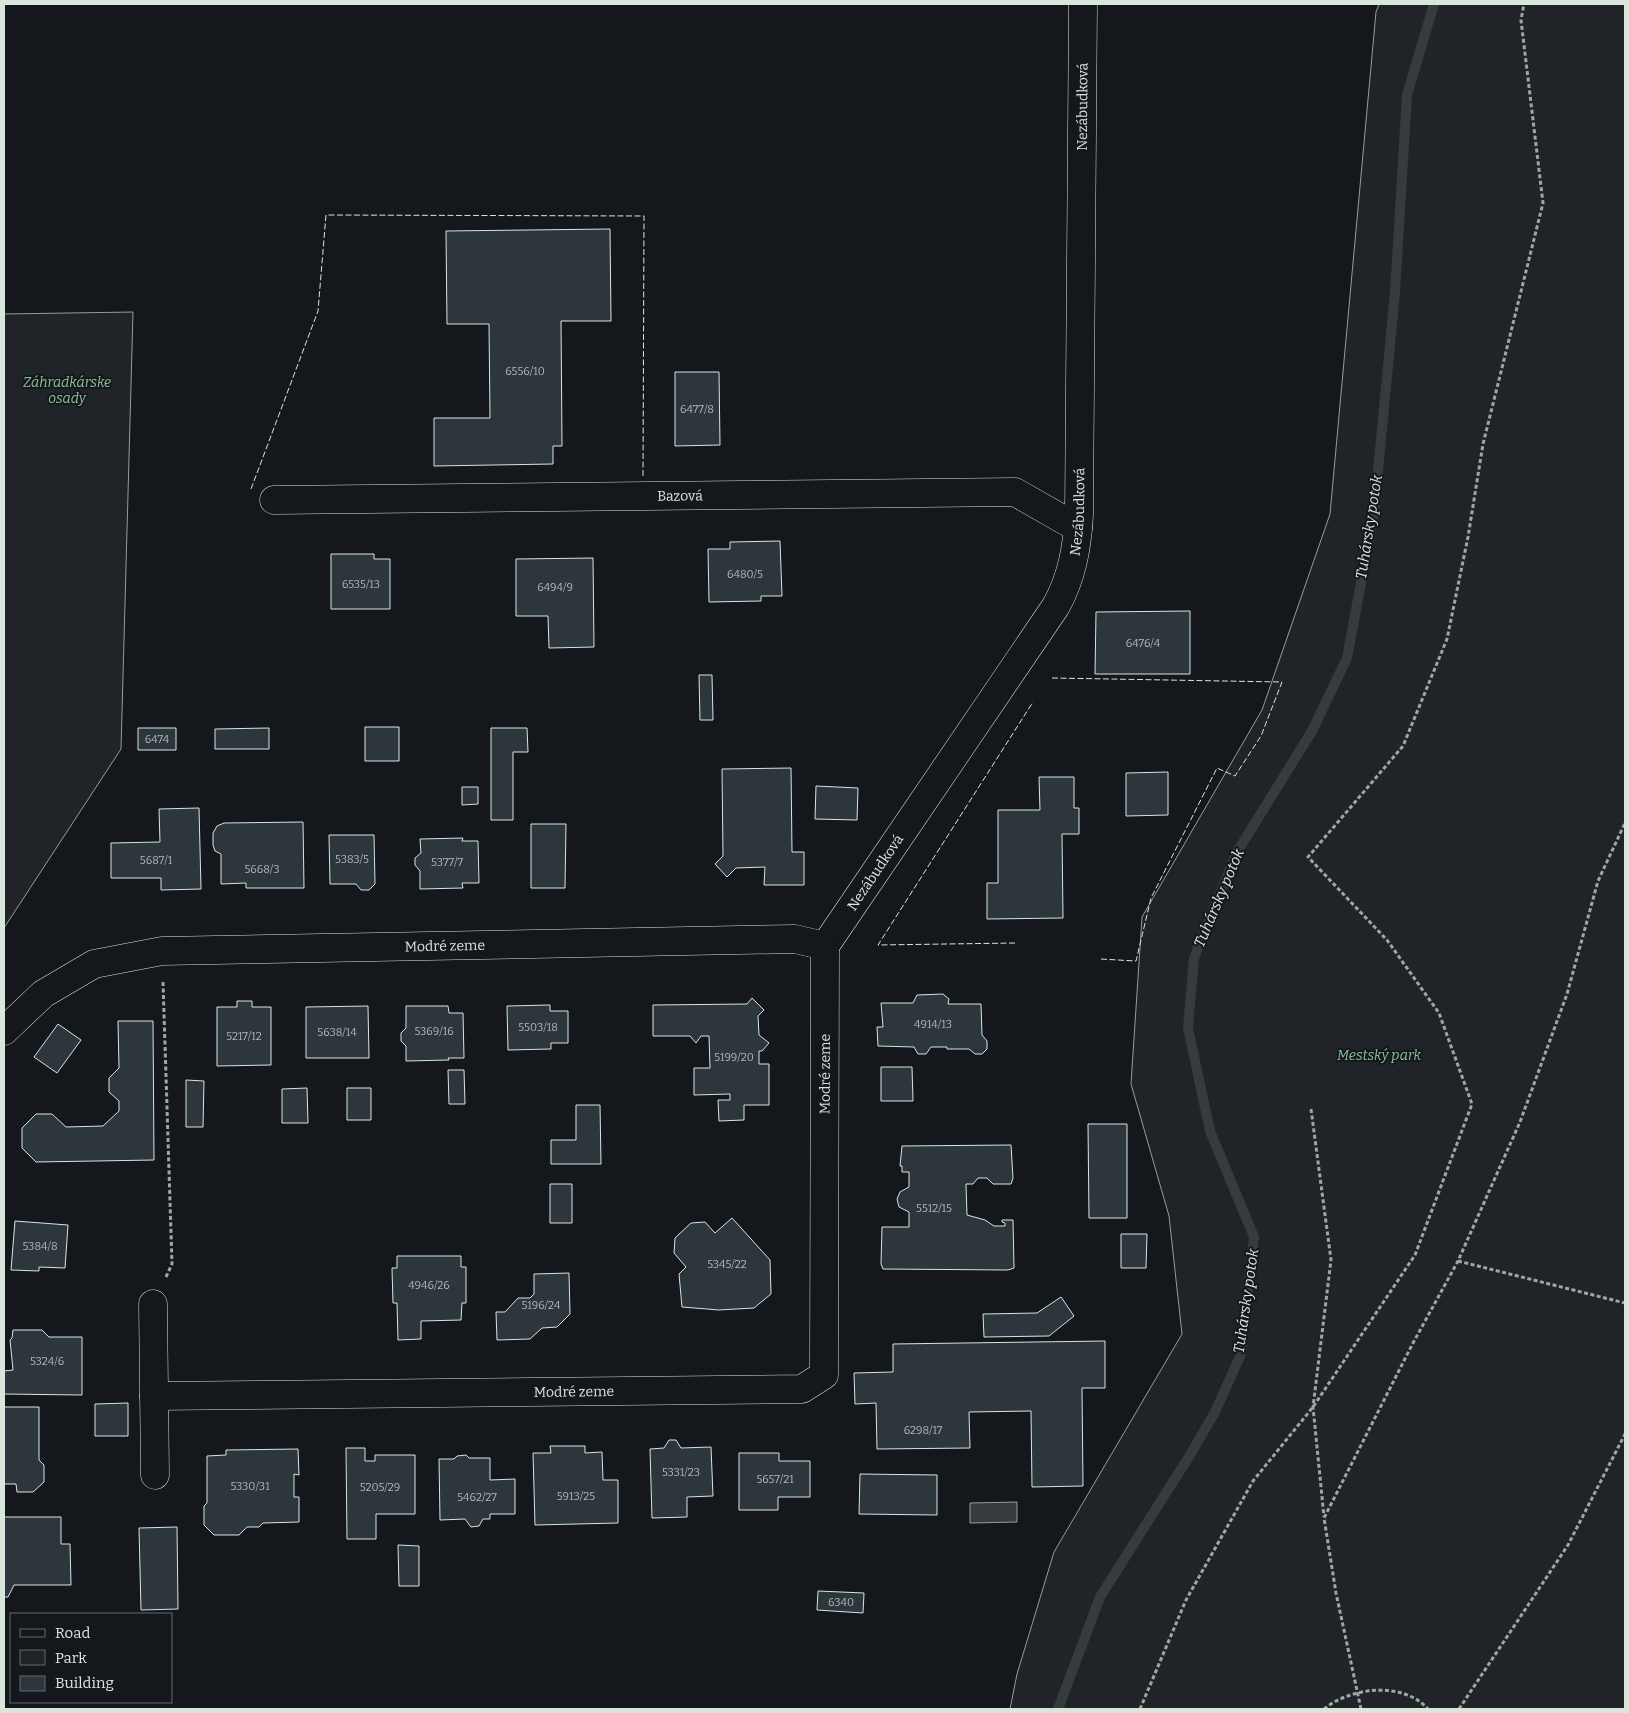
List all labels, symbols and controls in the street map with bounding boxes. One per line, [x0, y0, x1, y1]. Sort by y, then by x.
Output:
street label: Nezábudková [1074, 62, 1092, 151]
house number: 6556/10 [505, 365, 545, 378]
park label: Záhradkárske osady [23, 374, 111, 407]
house number: 6477/8 [680, 403, 714, 416]
street label: Nezábudková [1066, 467, 1088, 557]
water label: Tuhársky potok [1352, 473, 1386, 580]
street label: Bazová [657, 487, 703, 505]
house number: 6480/5 [727, 568, 763, 581]
house number: 6535/13 [342, 578, 380, 591]
house number: 6494/9 [537, 581, 573, 594]
house number: 6476/4 [1126, 637, 1161, 650]
house number: 6474 [145, 733, 170, 746]
street label: Nezábudková [844, 831, 907, 914]
water label: Tuhársky potok [1190, 845, 1248, 950]
house number: 5383/5 [335, 853, 369, 866]
house number: 5687/1 [140, 854, 173, 867]
house number: 5377/7 [431, 856, 463, 869]
house number: 5668/3 [244, 863, 280, 876]
street label: Modré zeme [404, 937, 485, 955]
house number: 4914/13 [914, 1018, 952, 1031]
house number: 5503/18 [518, 1021, 558, 1034]
house number: 5369/16 [414, 1025, 454, 1038]
house number: 5638/14 [317, 1026, 357, 1039]
house number: 5217/12 [226, 1030, 262, 1043]
street label: Modré zeme [817, 1034, 834, 1114]
park label: Mestský park [1337, 1047, 1421, 1064]
house number: 5199/20 [714, 1051, 754, 1064]
house number: 5512/15 [916, 1202, 952, 1215]
house number: 5384/8 [23, 1240, 58, 1253]
water label: Tuhársky potok [1230, 1247, 1262, 1354]
house number: 5345/22 [707, 1258, 747, 1271]
house number: 4946/26 [408, 1279, 450, 1292]
house number: 5196/24 [522, 1299, 561, 1312]
house number: 5324/6 [30, 1355, 64, 1368]
street label: Modré zeme [534, 1383, 614, 1401]
house number: 6298/17 [904, 1424, 943, 1437]
house number: 5331/23 [662, 1466, 700, 1479]
house number: 5657/21 [756, 1473, 794, 1486]
house number: 5330/31 [230, 1480, 270, 1493]
house number: 5205/29 [360, 1481, 400, 1494]
house number: 5913/25 [557, 1490, 595, 1503]
house number: 5462/27 [457, 1491, 497, 1504]
house number: 6340 [828, 1596, 854, 1609]
legend [10, 1613, 172, 1703]
text: Road [55, 1624, 90, 1642]
text: Park [55, 1649, 87, 1667]
text: Building [55, 1674, 114, 1692]

